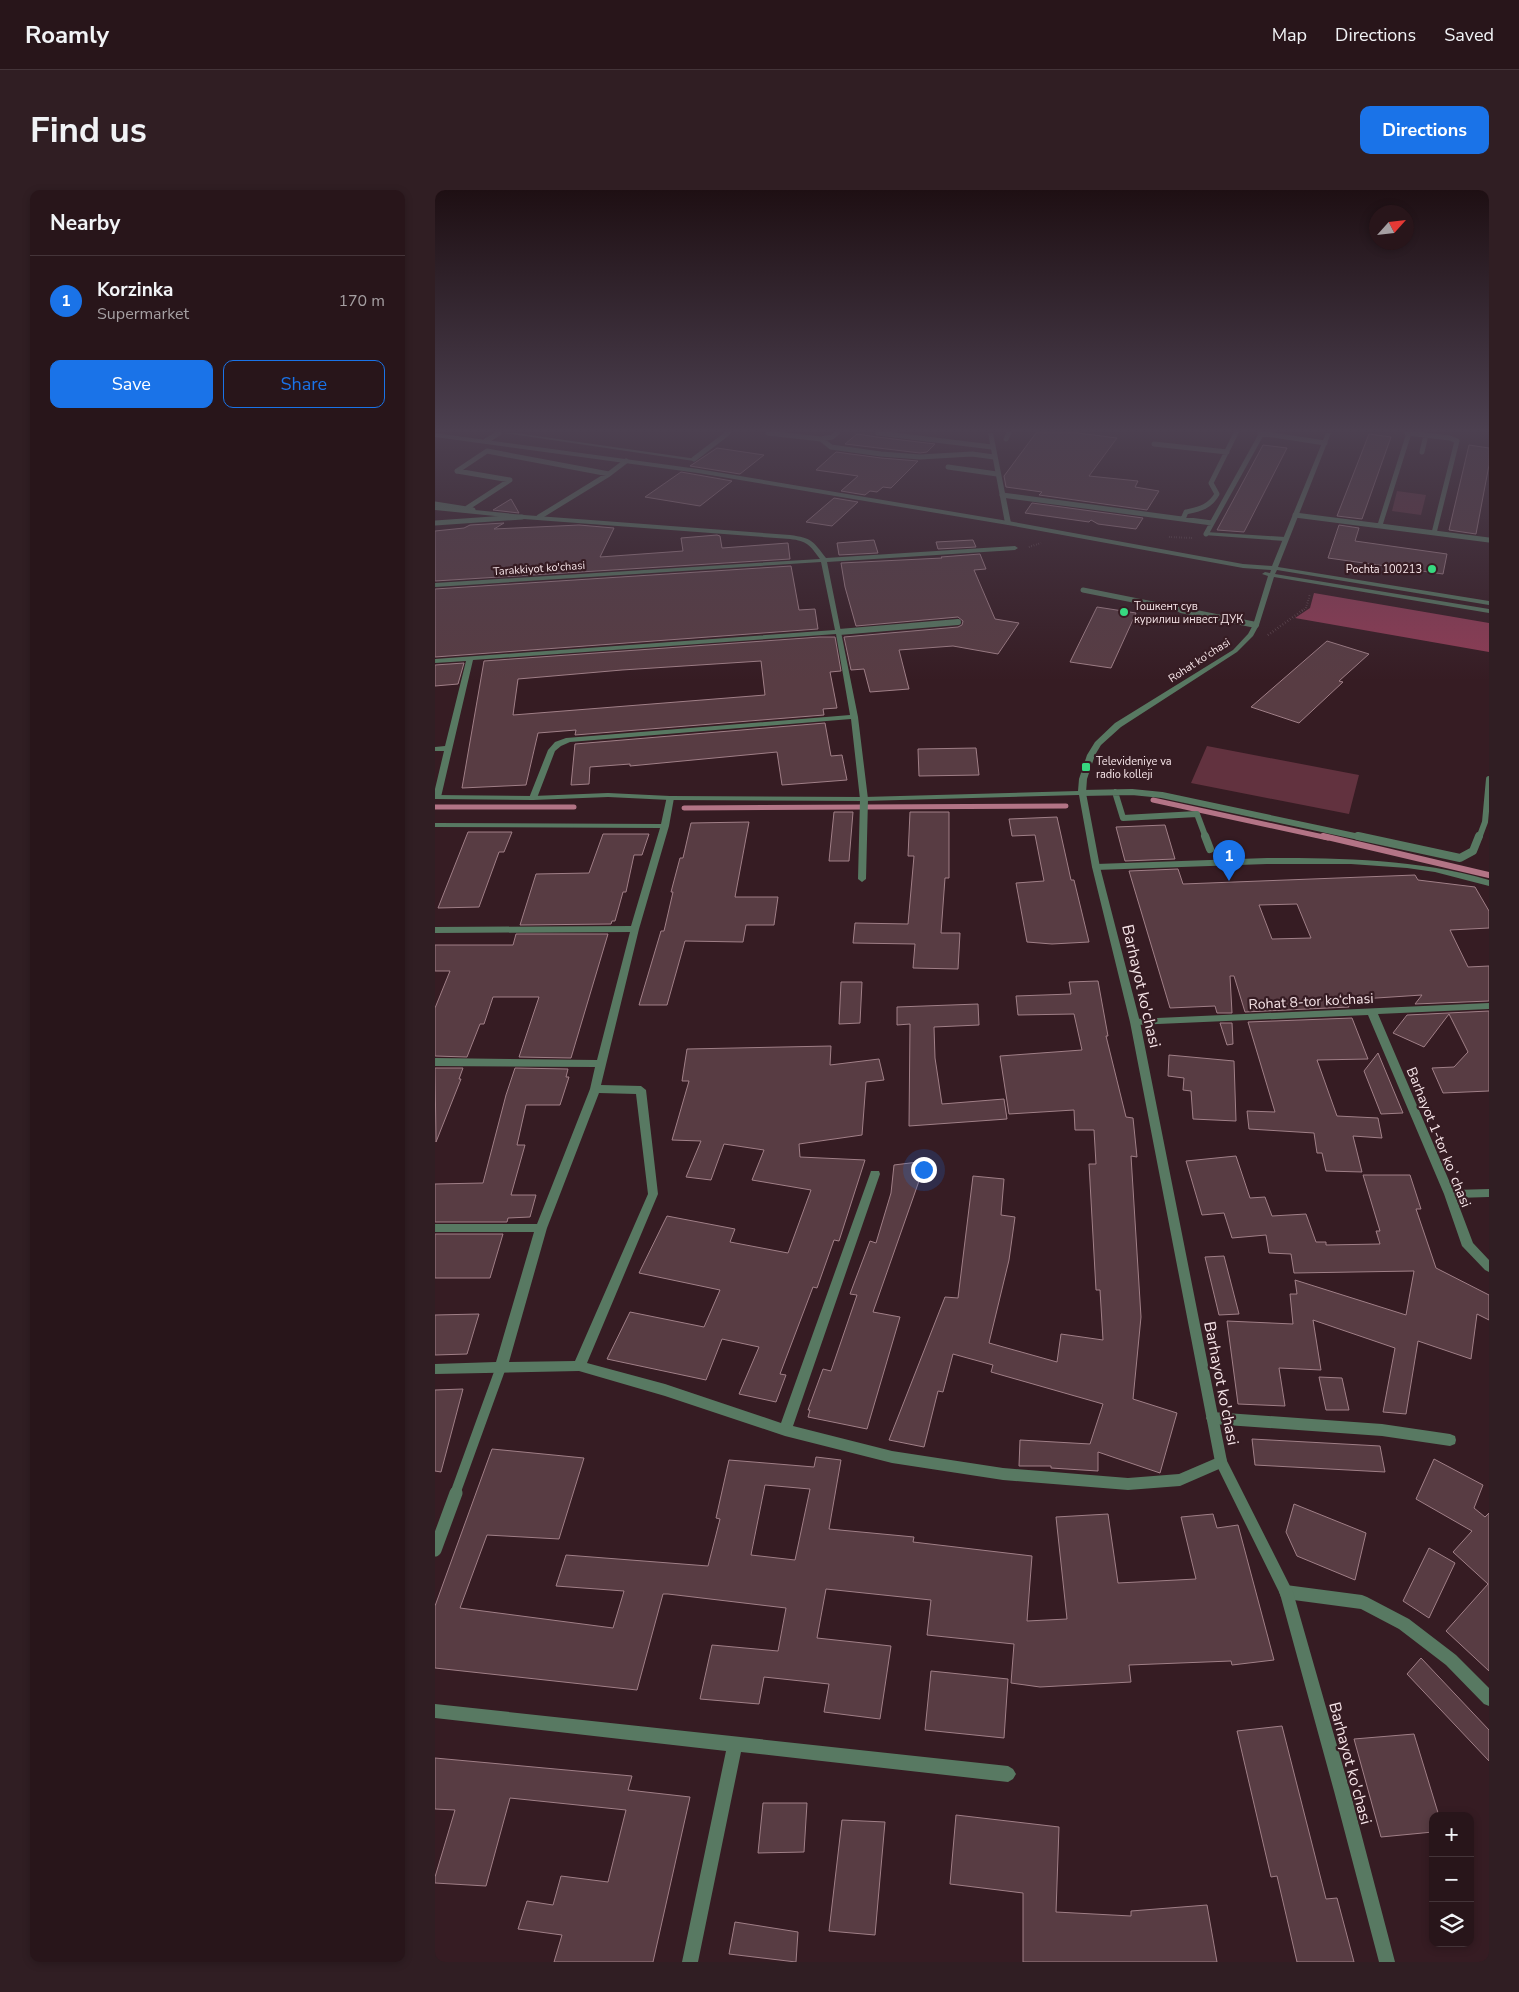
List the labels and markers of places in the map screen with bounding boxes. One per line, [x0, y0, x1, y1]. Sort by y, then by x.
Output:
place label: Pochta 100213 [1346, 562, 1422, 577]
marker: Pochta 100213 [1426, 563, 1438, 575]
place label: Тошкент сув курилиш инвест ДУК [1134, 599, 1243, 627]
marker: Тошкент сув курилиш инвест ДУК [1118, 606, 1130, 618]
place label: Televideniye va radio kolleji [1096, 754, 1172, 782]
marker: Televideniye va radio kolleji [1080, 761, 1092, 773]
pin: 1 [1213, 840, 1245, 881]

